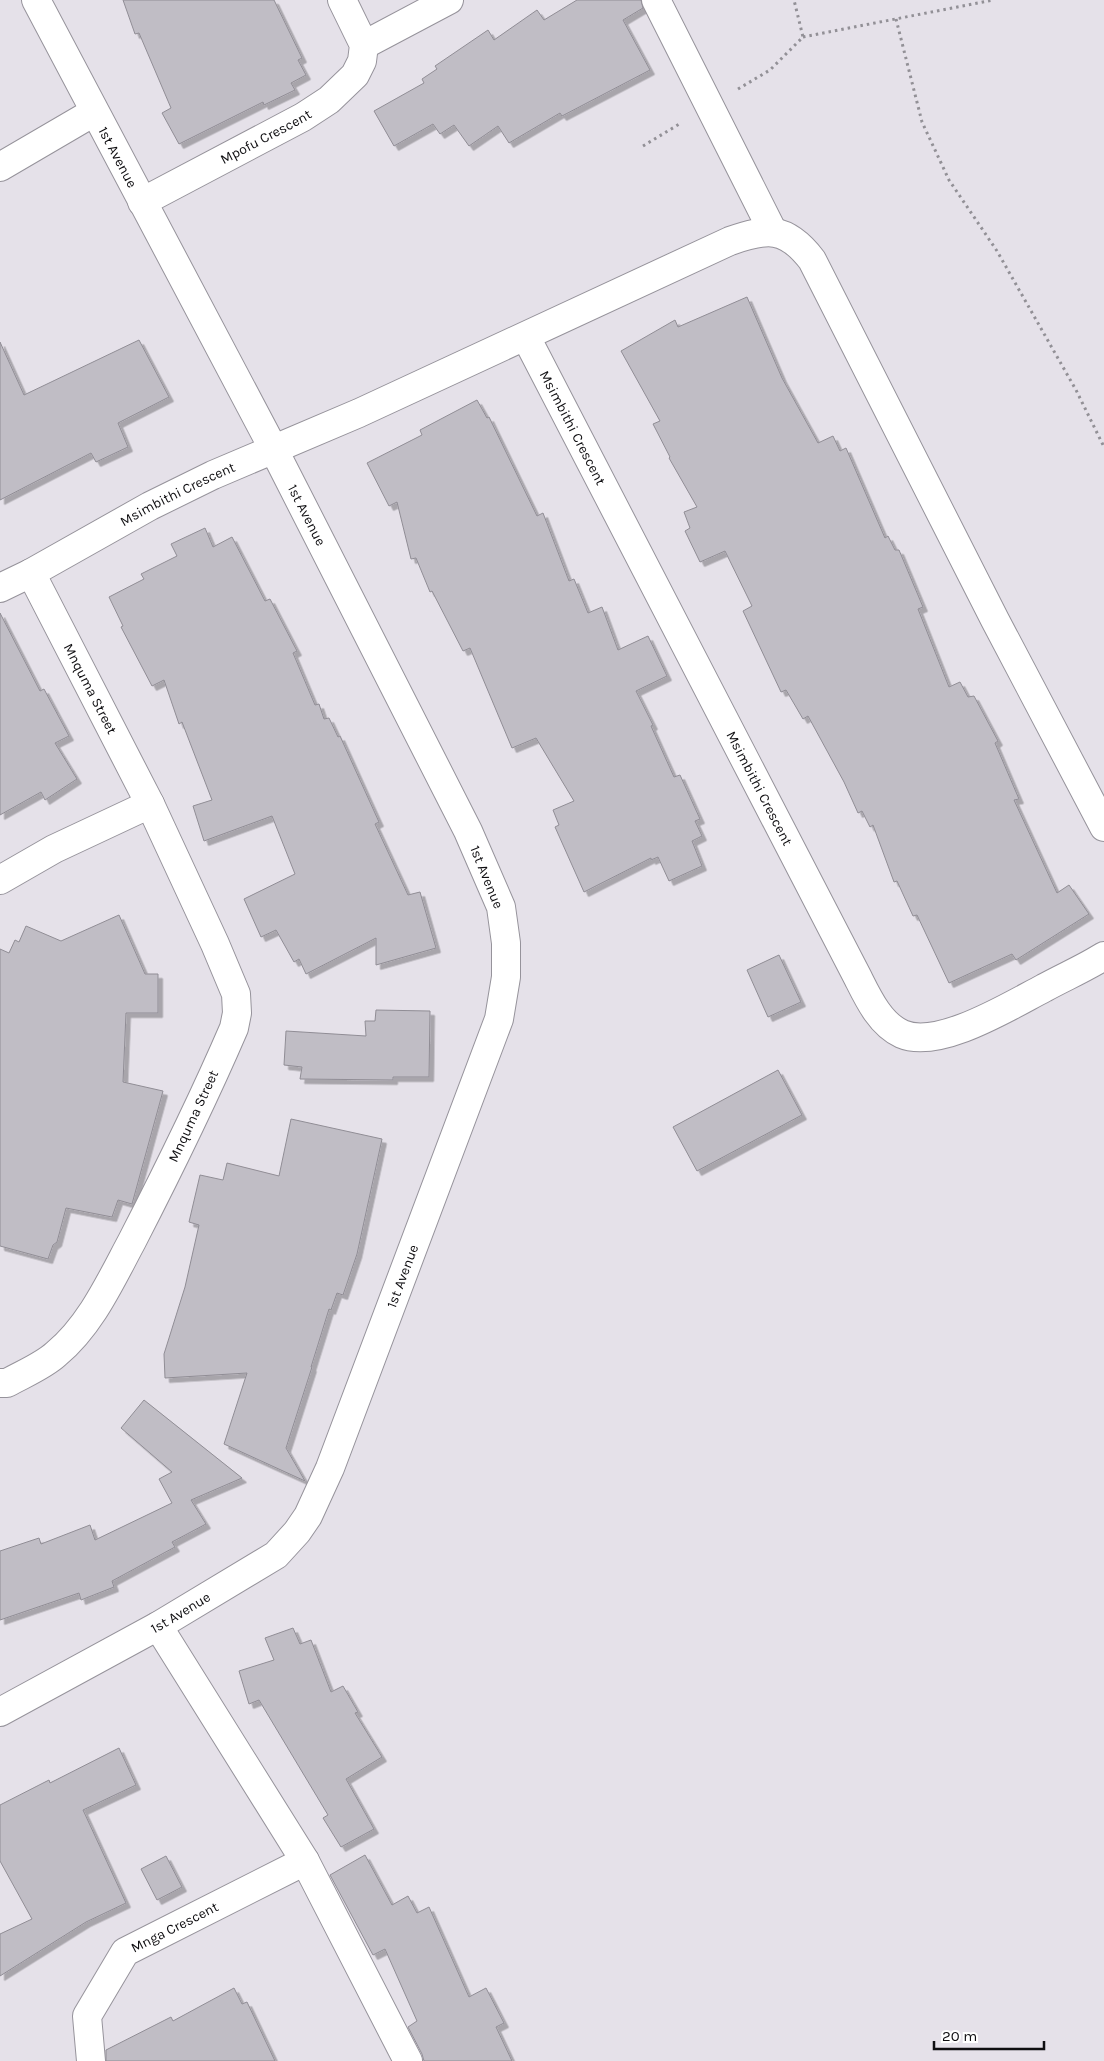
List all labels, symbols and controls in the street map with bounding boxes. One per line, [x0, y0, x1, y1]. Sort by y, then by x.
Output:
street label: Mpofu Crescent [218, 106, 315, 168]
street label: 1st Avenue [94, 124, 141, 191]
street label: Msimbithi Crescent [536, 368, 609, 488]
street label: Msimbithi Crescent [117, 459, 238, 530]
street label: 1st Avenue [284, 482, 329, 549]
street label: Mnquma Street [60, 641, 120, 737]
street label: Msimbithi Crescent [723, 728, 796, 848]
street label: 1st Avenue [466, 843, 507, 911]
street label: Mnquma Street [165, 1068, 222, 1165]
street label: 1st Avenue [383, 1242, 422, 1311]
street label: 1st Avenue [148, 1588, 214, 1637]
street label: Mnga Crescent [128, 1898, 221, 1957]
scale bar [934, 2018, 1044, 2050]
text: 20 m [942, 2027, 977, 2045]

